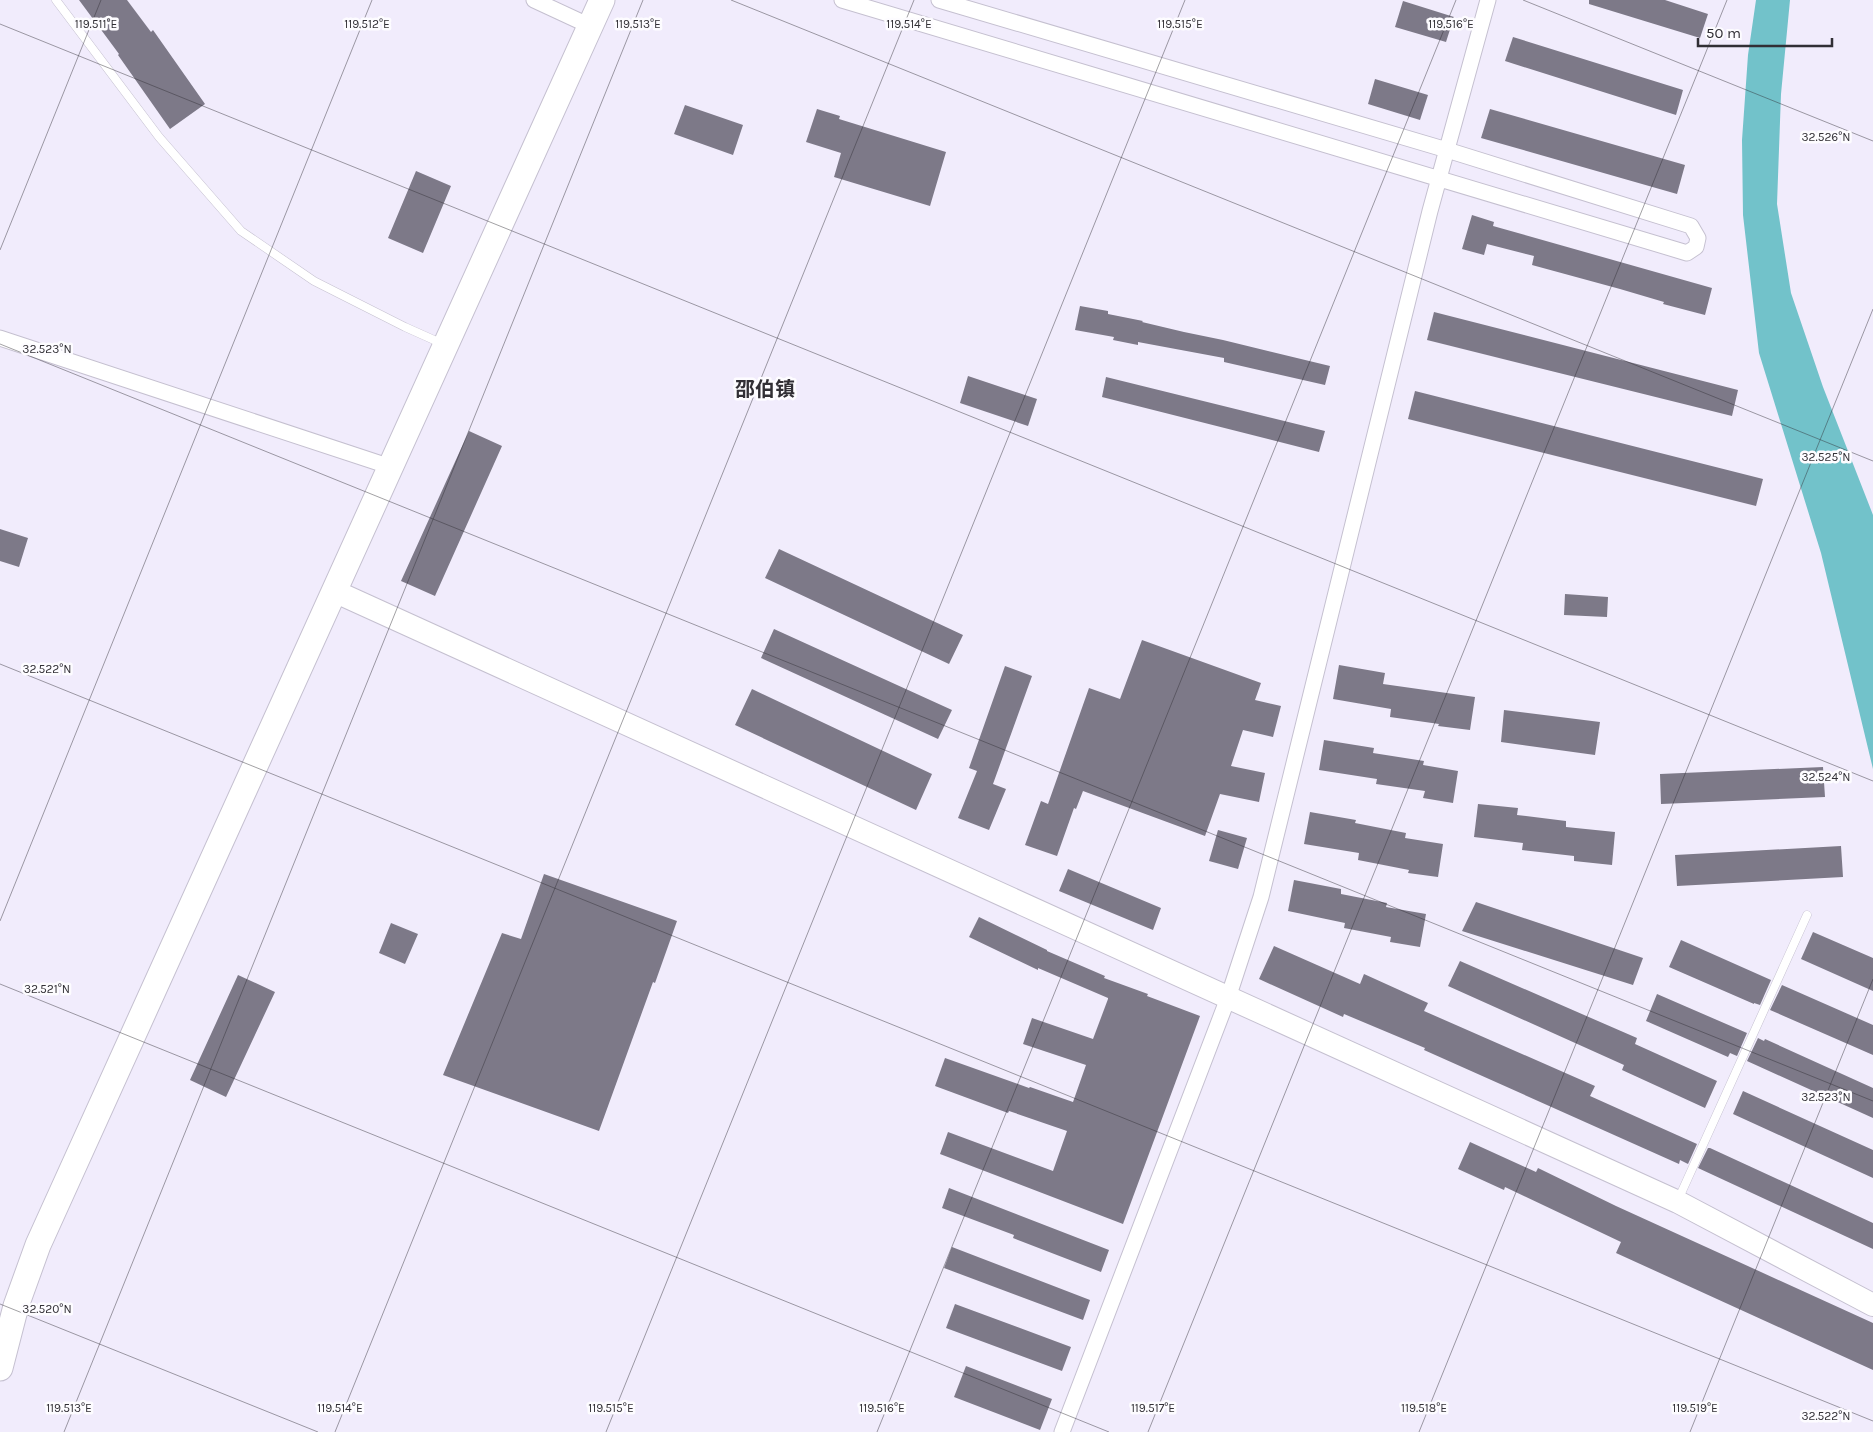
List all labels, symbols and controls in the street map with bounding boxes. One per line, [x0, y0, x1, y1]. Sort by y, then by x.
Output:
scale bar [1698, 15, 1832, 47]
text: 119.511°E [75, 17, 117, 31]
text: 119.512°E [344, 17, 390, 31]
text: 119.513°E [615, 17, 661, 31]
text: 119.514°E [886, 17, 932, 31]
text: 119.515°E [1157, 17, 1203, 31]
text: 119.516°E [1428, 17, 1474, 31]
text: 50 m [1706, 24, 1741, 42]
text: 32.526°N [1801, 130, 1851, 144]
text: 32.523°N [22, 342, 72, 356]
district label: 邵伯镇 [735, 378, 795, 401]
text: 32.525°N [1802, 450, 1850, 464]
text: 32.522°N [22, 662, 72, 676]
text: 32.524°N [1802, 770, 1850, 784]
text: 32.521°N [24, 982, 70, 996]
text: 32.523°N [1801, 1090, 1851, 1104]
text: 32.520°N [22, 1302, 72, 1316]
text: 119.513°E [46, 1401, 92, 1415]
text: 119.514°E [317, 1401, 363, 1415]
text: 119.515°E [588, 1401, 634, 1415]
text: 119.516°E [859, 1401, 905, 1415]
text: 119.517°E [1131, 1401, 1175, 1415]
text: 119.518°E [1401, 1401, 1447, 1415]
text: 119.519°E [1672, 1401, 1718, 1415]
text: 32.522°N [1801, 1409, 1851, 1423]

